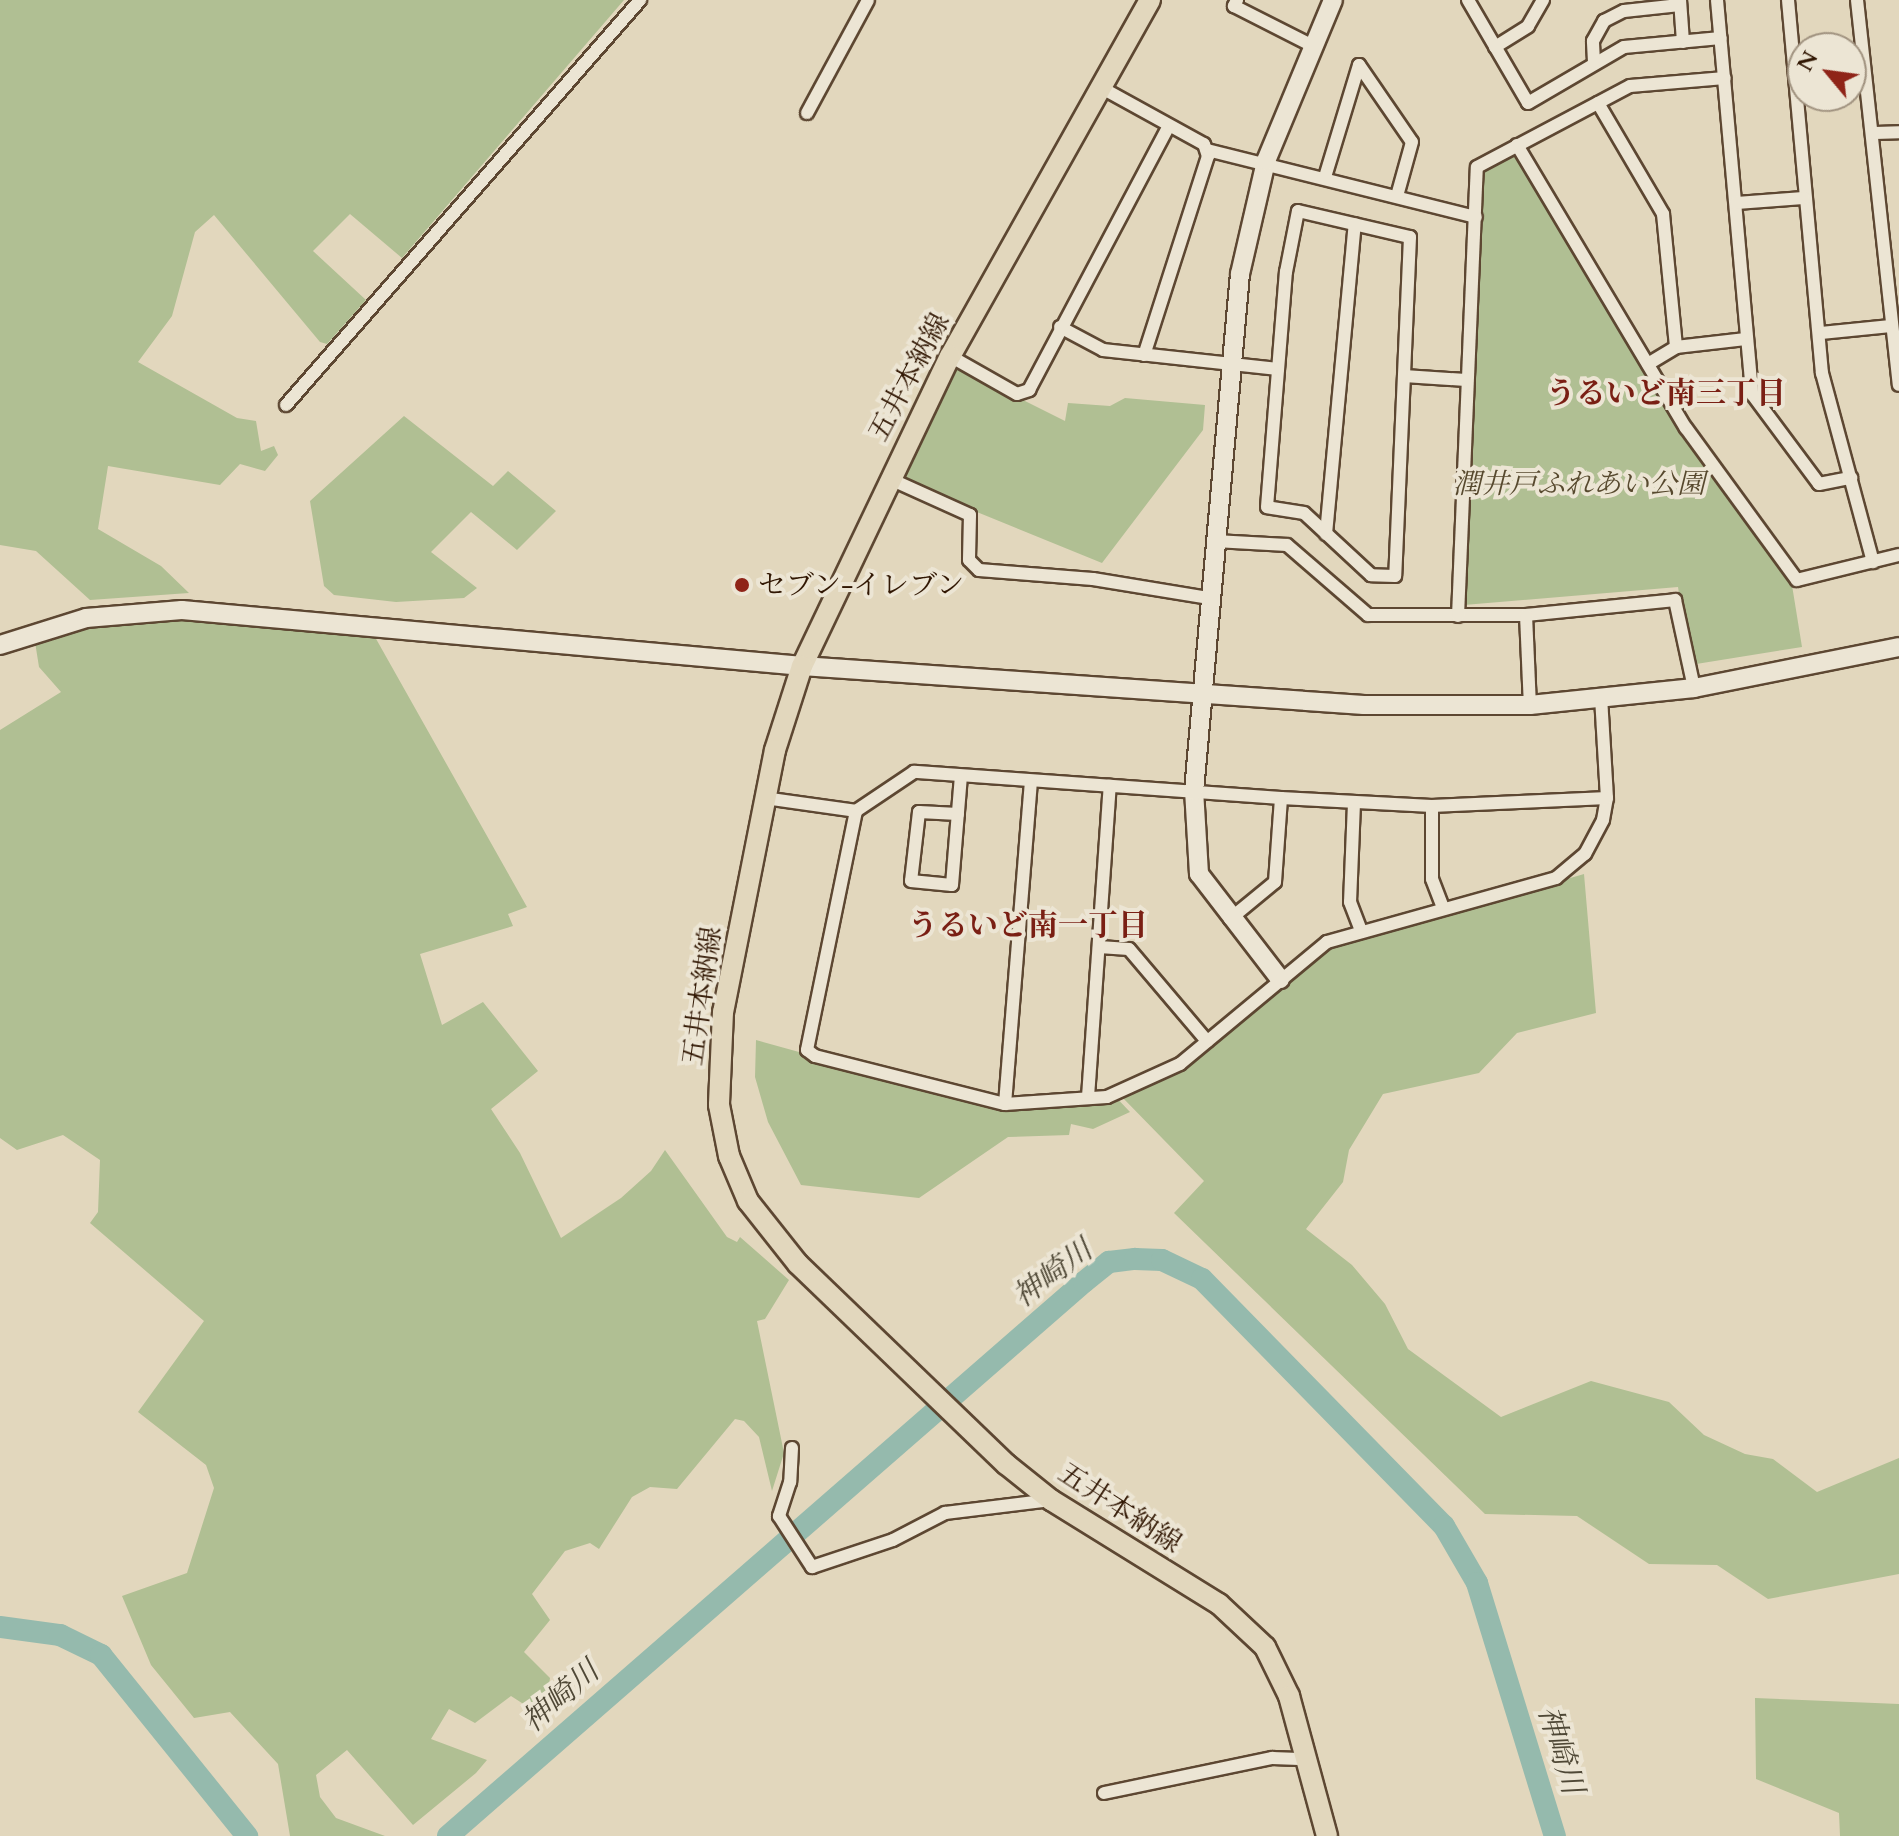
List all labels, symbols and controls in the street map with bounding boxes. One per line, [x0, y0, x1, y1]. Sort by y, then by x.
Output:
north arrow [1787, 32, 1867, 112]
text: N [1790, 46, 1826, 77]
street label: 五井本納線 [861, 307, 957, 447]
district label: うるいど南三丁目 [1546, 376, 1786, 412]
park label: 潤井戸ふれあい公園 [1453, 467, 1705, 501]
place label: セブン-イレブン [758, 568, 966, 602]
marker: セブン-イレブン [733, 576, 751, 594]
district label: うるいど南一丁目 [908, 908, 1148, 944]
street label: 五井本納線 [676, 924, 728, 1068]
water label: 神崎川 [1006, 1233, 1100, 1315]
street label: 五井本納線 [1052, 1456, 1188, 1560]
water label: 神崎川 [515, 1654, 607, 1740]
water label: 神崎川 [1530, 1702, 1590, 1798]

